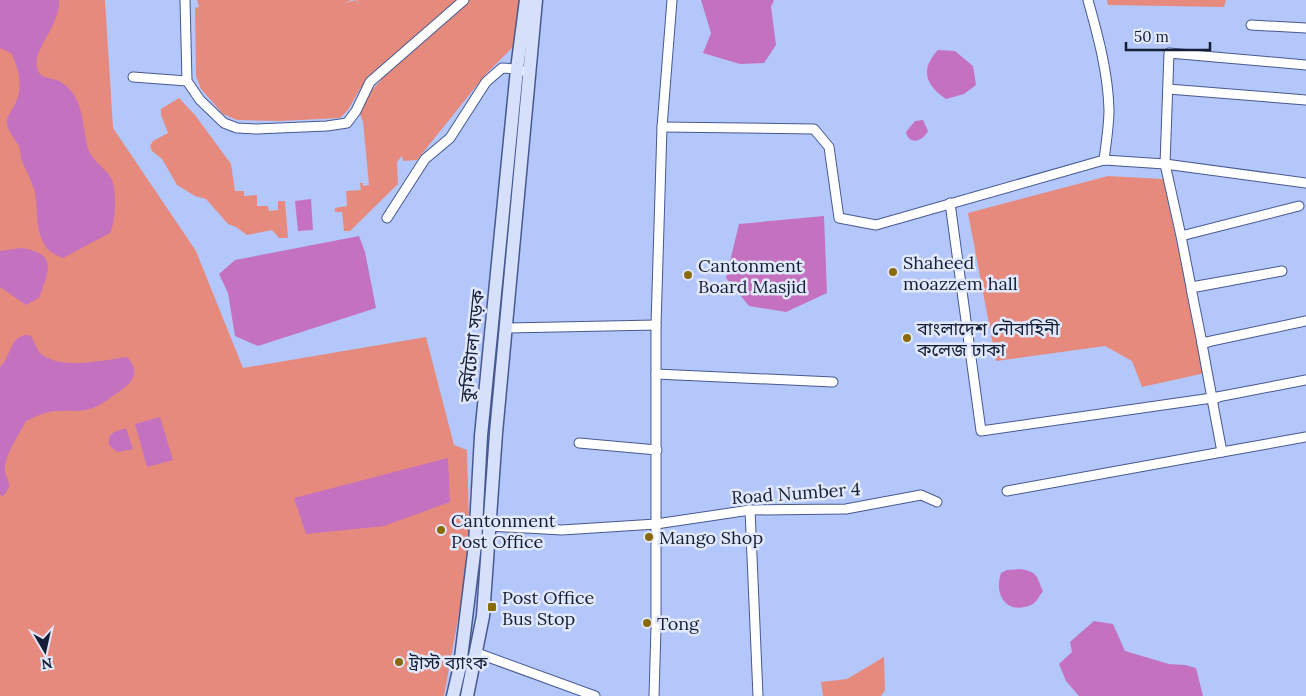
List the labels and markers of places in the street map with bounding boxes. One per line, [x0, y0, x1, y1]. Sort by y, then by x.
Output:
place label: Shaheed moazzem hall [903, 251, 1018, 295]
place label: Cantonment Board Masjid [698, 254, 807, 298]
marker: Shaheed moazzem hall [887, 266, 899, 278]
marker: Cantonment Board Masjid [682, 269, 694, 281]
place label: বাংলাদেশ নৌবাহিনী কলেজ ঢাকা [916, 317, 1060, 361]
marker: বাংলাদেশ নৌবাহিনী কলেজ ঢাকা [901, 332, 913, 344]
place label: Cantonment Post Office [451, 509, 556, 553]
marker: Cantonment Post Office [435, 524, 447, 536]
place label: Mango Shop [659, 526, 763, 549]
marker: Mango Shop [643, 531, 655, 543]
place label: Post Office Bus Stop [502, 586, 595, 630]
marker: Post Office Bus Stop [486, 601, 498, 613]
place label: Tong [657, 612, 700, 635]
marker: Tong [641, 617, 653, 629]
place label: ট্রাস্ট ব্যাংক [408, 651, 488, 674]
marker: ট্রাস্ট ব্যাংক [393, 656, 405, 668]

